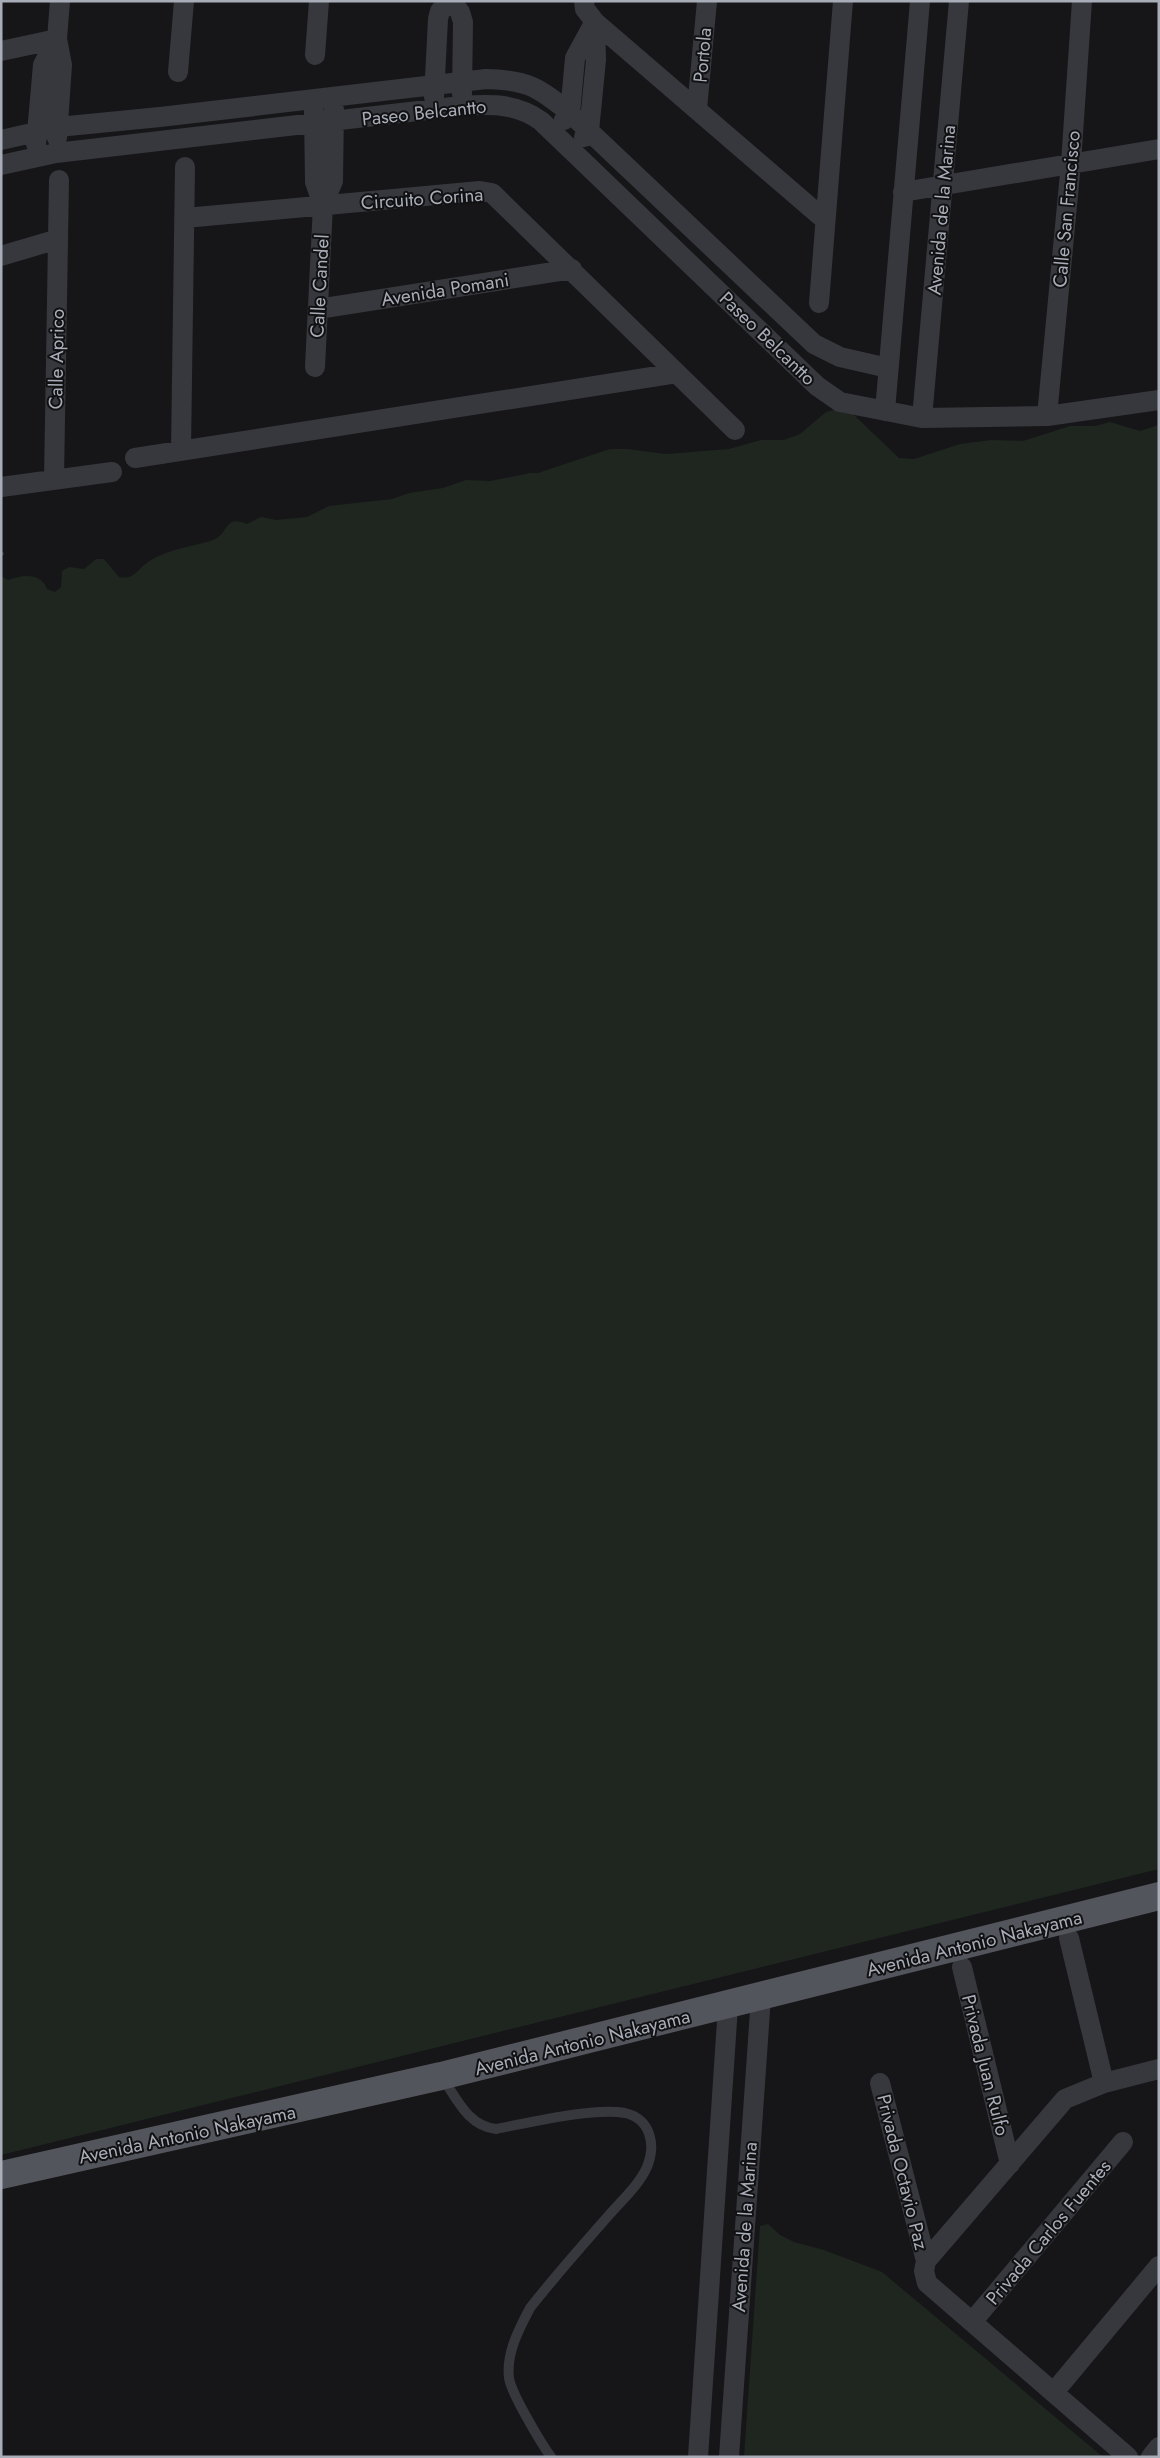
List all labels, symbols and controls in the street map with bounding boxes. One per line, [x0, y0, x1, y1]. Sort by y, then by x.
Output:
street label: Portola [687, 26, 718, 84]
street label: Paseo Belcantto [361, 93, 488, 132]
street label: Avenida de la Marina [921, 124, 962, 296]
street label: Calle San Francisco [1046, 129, 1087, 289]
street label: Circuito Corina [360, 181, 484, 216]
street label: Calle Candel [303, 234, 336, 338]
street label: Avenida Pomani [379, 266, 511, 313]
street label: Paseo Belcantto [713, 285, 822, 391]
street label: Calle Aprico [42, 308, 71, 410]
street label: Avenida Antonio Nakayama [864, 1904, 1085, 1983]
street label: Privada Juan Rulfo [955, 1992, 1016, 2139]
street label: Avenida Antonio Nakayama [472, 2003, 693, 2082]
street label: Privada Octavio Paz [870, 2091, 935, 2253]
street label: Avenida Antonio Nakayama [76, 2098, 298, 2171]
street label: Avenida de la Marina [725, 2141, 764, 2313]
street label: Privada Carlos Fuentes [979, 2154, 1118, 2311]

